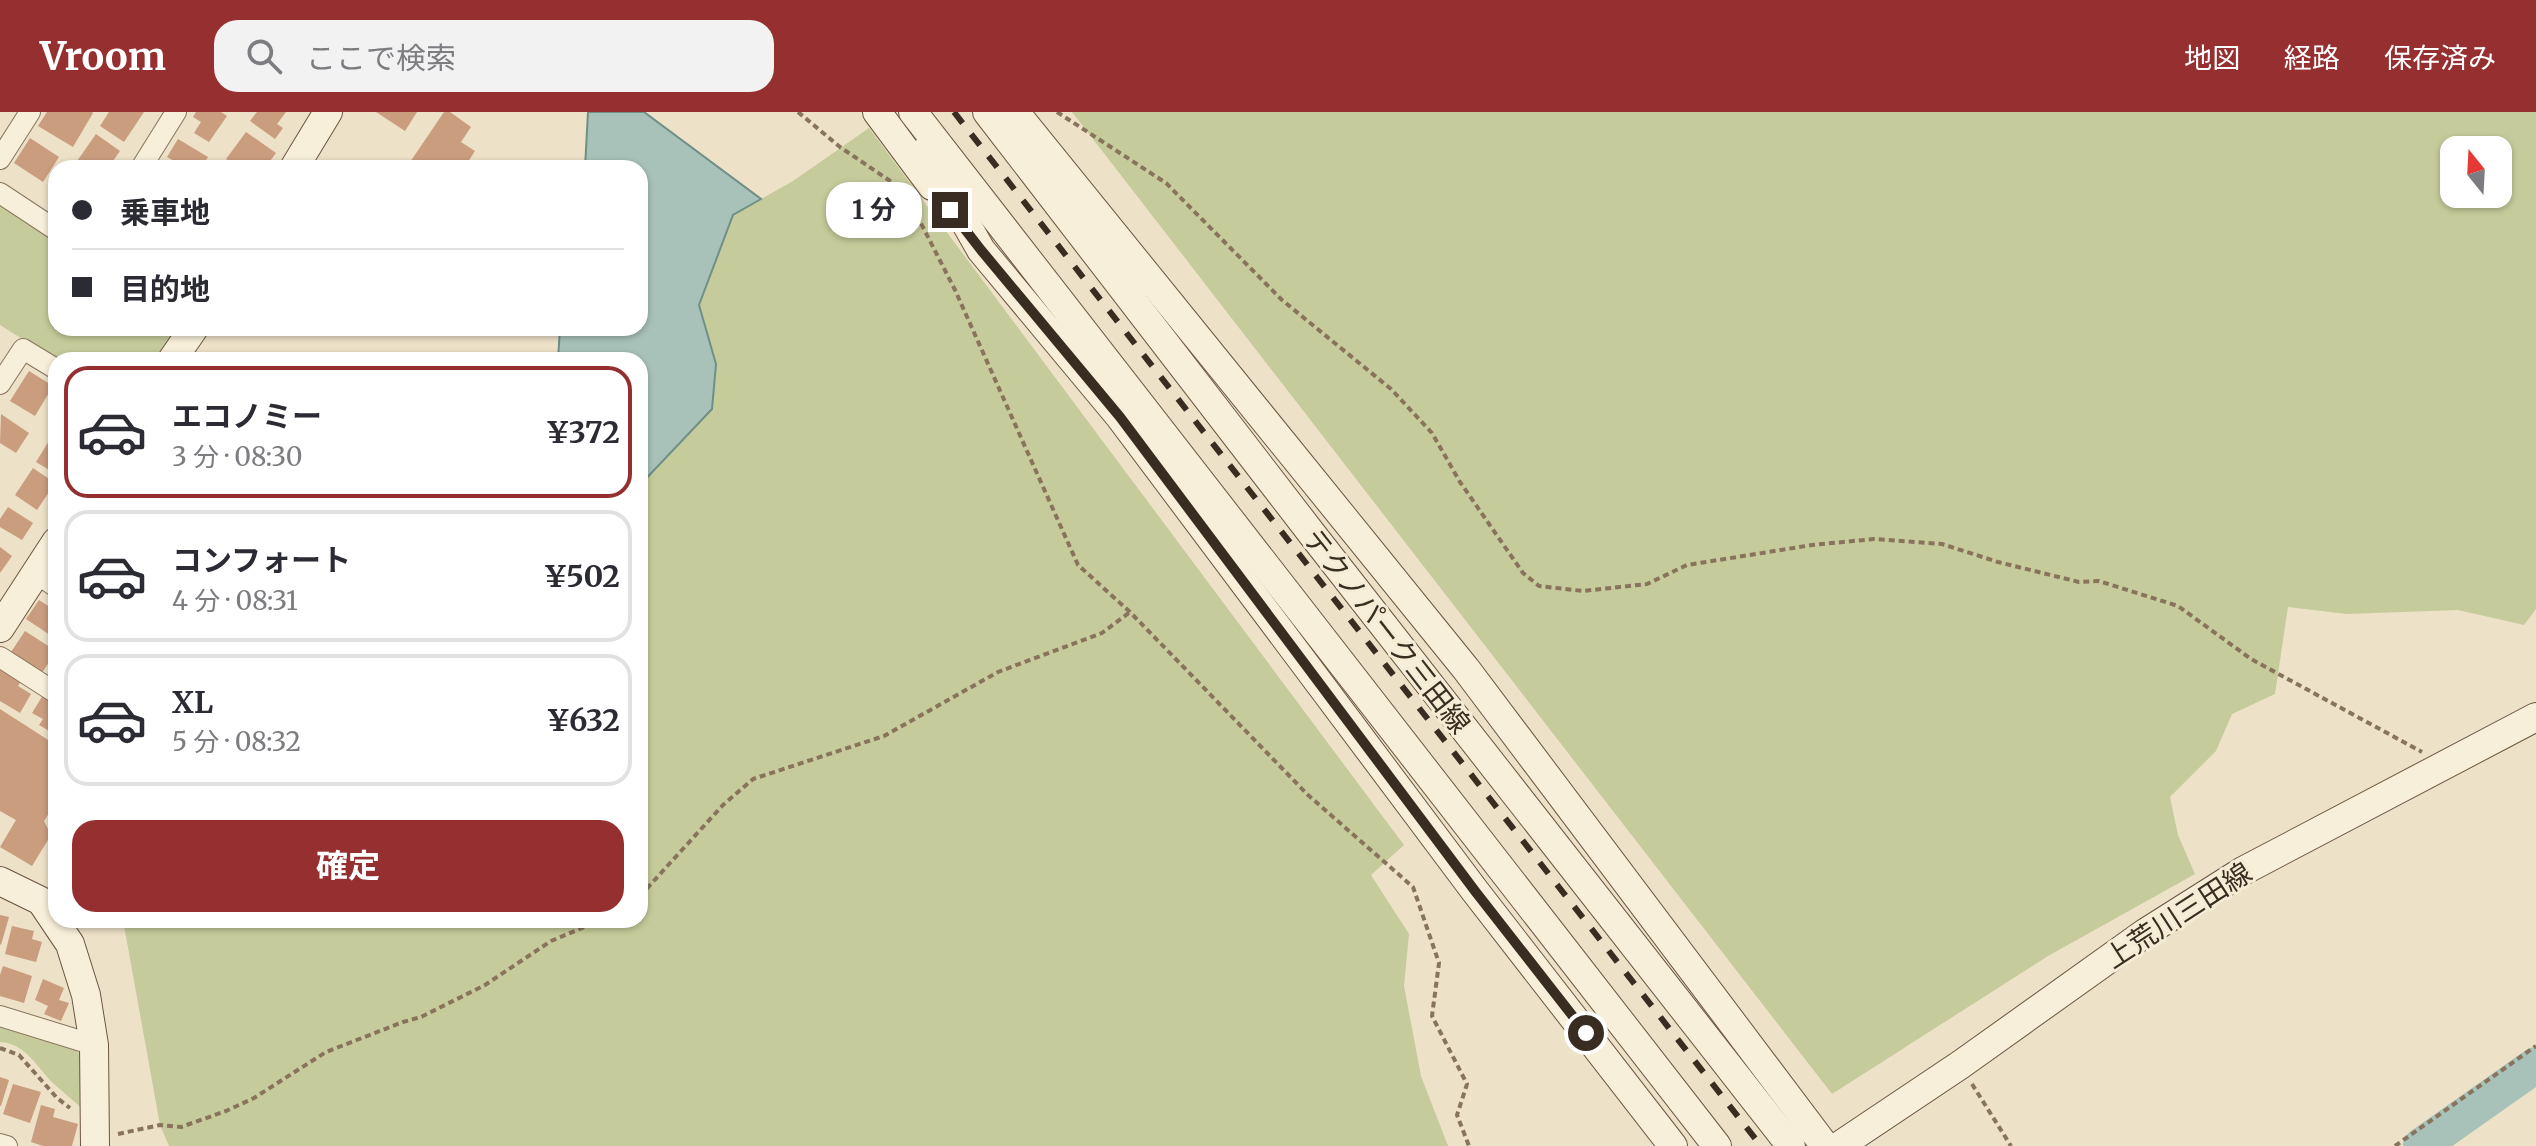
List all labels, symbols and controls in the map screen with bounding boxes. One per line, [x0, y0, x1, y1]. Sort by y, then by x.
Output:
search box [214, 20, 774, 92]
text: Vroom [40, 33, 166, 80]
icon: search [242, 34, 286, 78]
text: ここで検索 [306, 39, 456, 77]
text: 地図 [2184, 40, 2240, 76]
text: 経路 [2284, 40, 2340, 76]
text: 保存済み [2384, 40, 2496, 76]
north arrow [2440, 136, 2512, 208]
map controls [2440, 136, 2512, 208]
callout: 1 分 [826, 182, 922, 238]
route end [932, 192, 968, 228]
text: 乗車地 [120, 193, 210, 231]
text: 1 分 [852, 193, 896, 226]
text: 目的地 [120, 270, 210, 308]
icon: car [76, 396, 148, 468]
text: エコノミー [172, 397, 322, 435]
text: ¥372 [546, 413, 620, 451]
text: 3 分 · 08:30 [172, 440, 303, 473]
street label: テクノパーク三田線 [1296, 521, 1478, 741]
icon: car [76, 540, 148, 612]
text: コンフォート [172, 541, 351, 579]
text: ¥502 [544, 557, 620, 595]
text: 4 分 · 08:31 [172, 584, 298, 617]
text: XL [172, 683, 213, 721]
icon: car [76, 684, 148, 756]
text: ¥632 [546, 701, 620, 739]
text: 5 分 · 08:32 [172, 725, 301, 758]
button: 確定 [72, 820, 624, 912]
street label: 上荒川三田線 [2098, 854, 2258, 976]
route start [1568, 1015, 1604, 1051]

